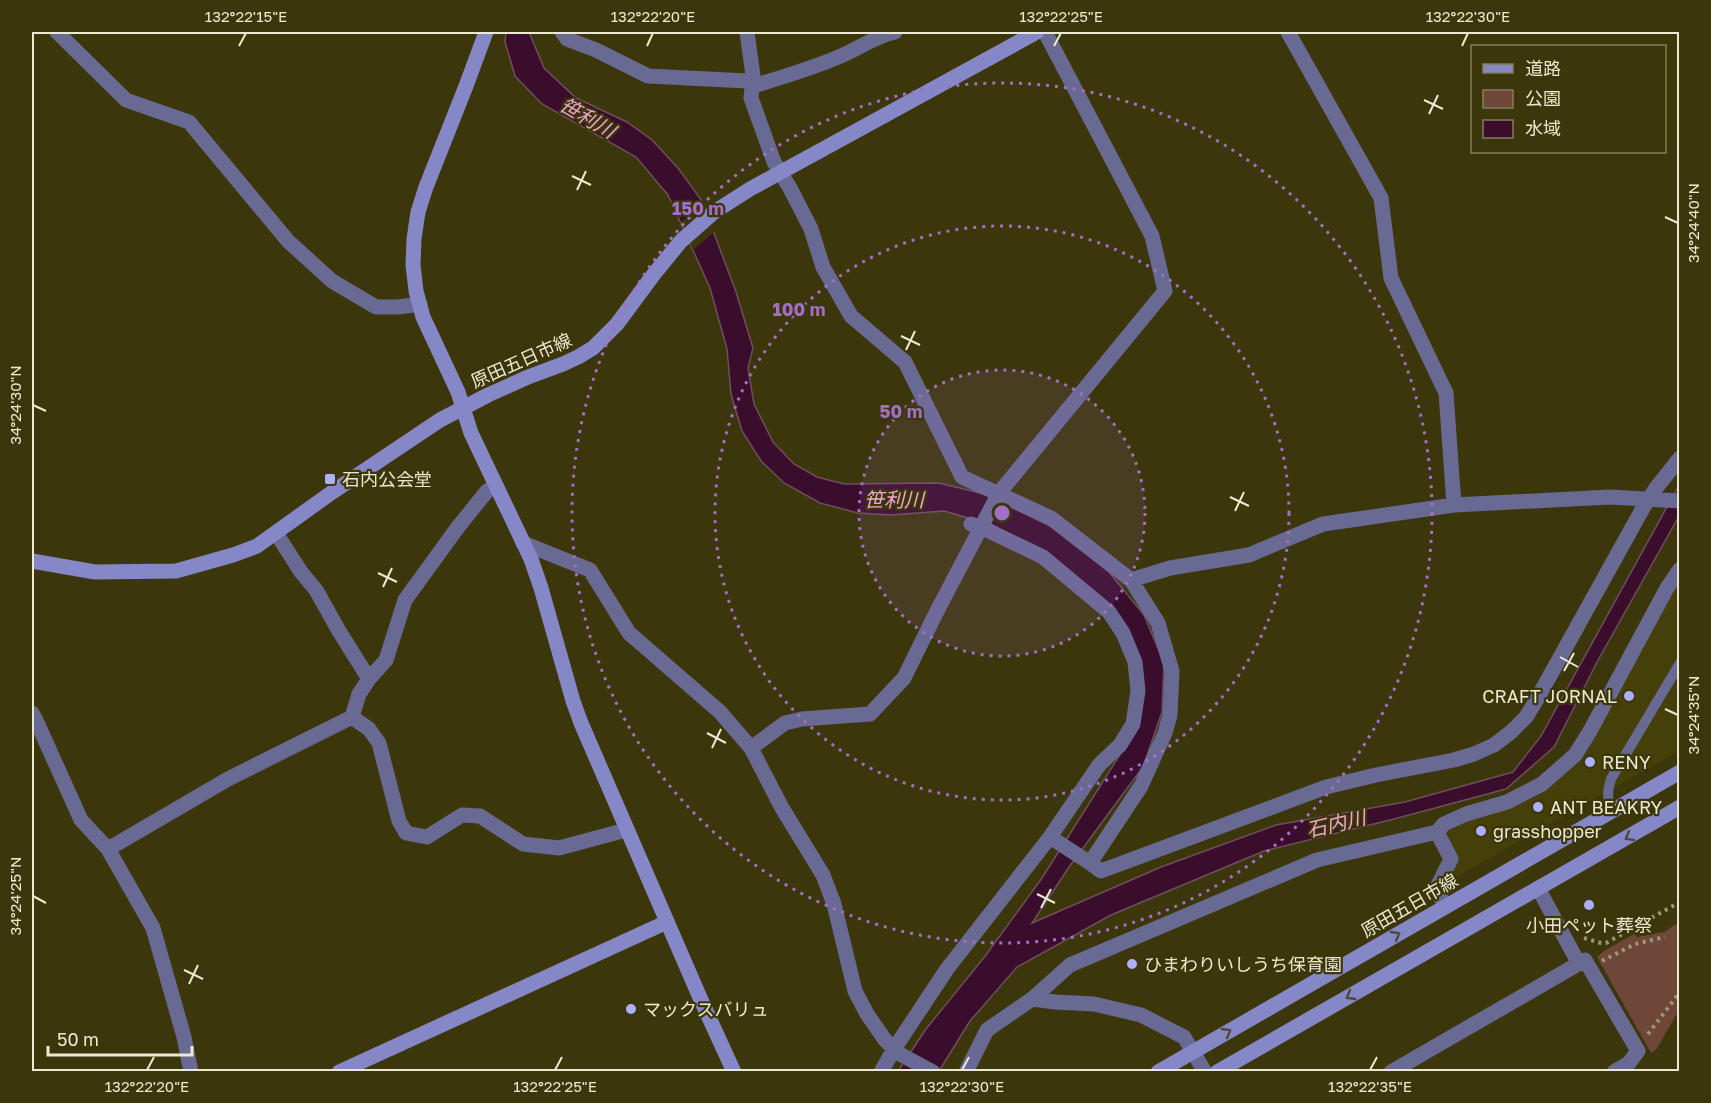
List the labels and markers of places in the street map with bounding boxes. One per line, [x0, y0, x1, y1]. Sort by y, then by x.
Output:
place label: 石内公会堂 [342, 468, 432, 490]
marker: 石内公会堂 [323, 472, 337, 486]
centre of rings [992, 503, 1012, 523]
place label: CRAFT JORNAL [1482, 685, 1617, 707]
marker: CRAFT JORNAL [1622, 689, 1636, 703]
place label: RENY [1602, 751, 1651, 773]
marker: RENY [1583, 755, 1597, 769]
place label: ANT BEAKRY [1550, 796, 1663, 818]
marker: ANT BEAKRY [1531, 800, 1545, 814]
place label: grasshopper [1493, 820, 1602, 842]
marker: grasshopper [1474, 824, 1488, 838]
marker: 小田ペット葬祭 [1582, 898, 1596, 912]
place label: 小田ペット葬祭 [1526, 914, 1652, 936]
place label: ひまわりいしうち保育園 [1144, 953, 1342, 975]
marker: ひまわりいしうち保育園 [1125, 957, 1139, 971]
place label: マックスバリュ [643, 998, 768, 1020]
marker: マックスバリュ [624, 1002, 638, 1016]

